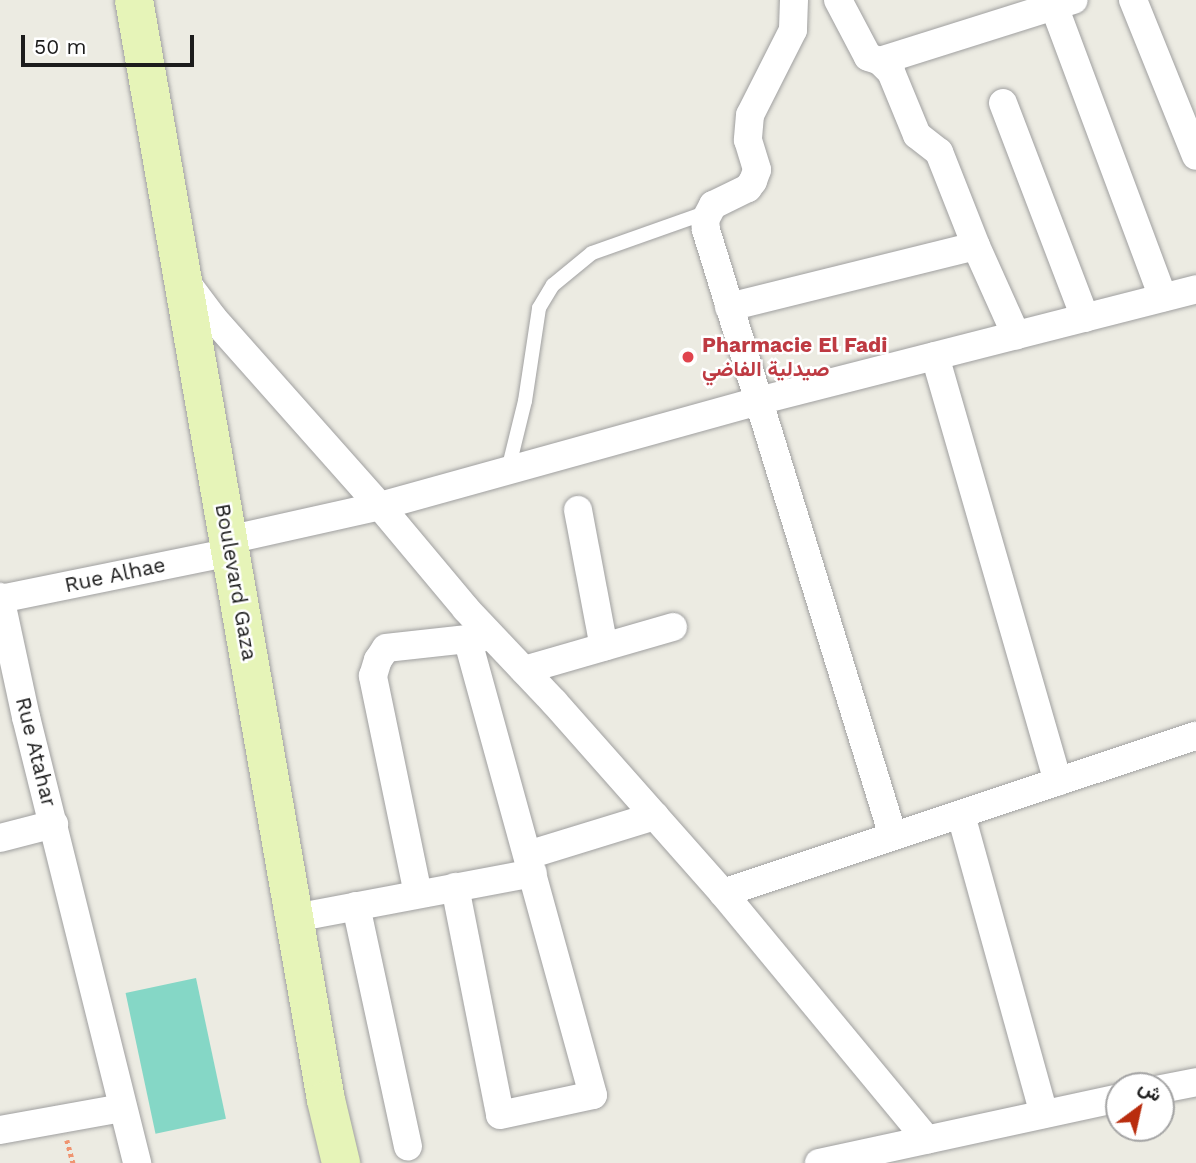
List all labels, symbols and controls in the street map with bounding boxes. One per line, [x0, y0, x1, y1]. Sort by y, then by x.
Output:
scale bar [24, 21, 198, 65]
text: 50 m [34, 34, 86, 59]
place label: Pharmacie El Fadi صيدلية الفاضي [702, 332, 888, 382]
marker: Pharmacie El Fadi صيدلية الفاضي [680, 349, 696, 365]
street label: Boulevard Gaza [210, 502, 262, 662]
street label: Rue Alhae [62, 552, 168, 598]
street label: Rue Atahar [10, 694, 62, 810]
north arrow [1105, 1072, 1175, 1142]
text: ش [1135, 1075, 1166, 1107]

